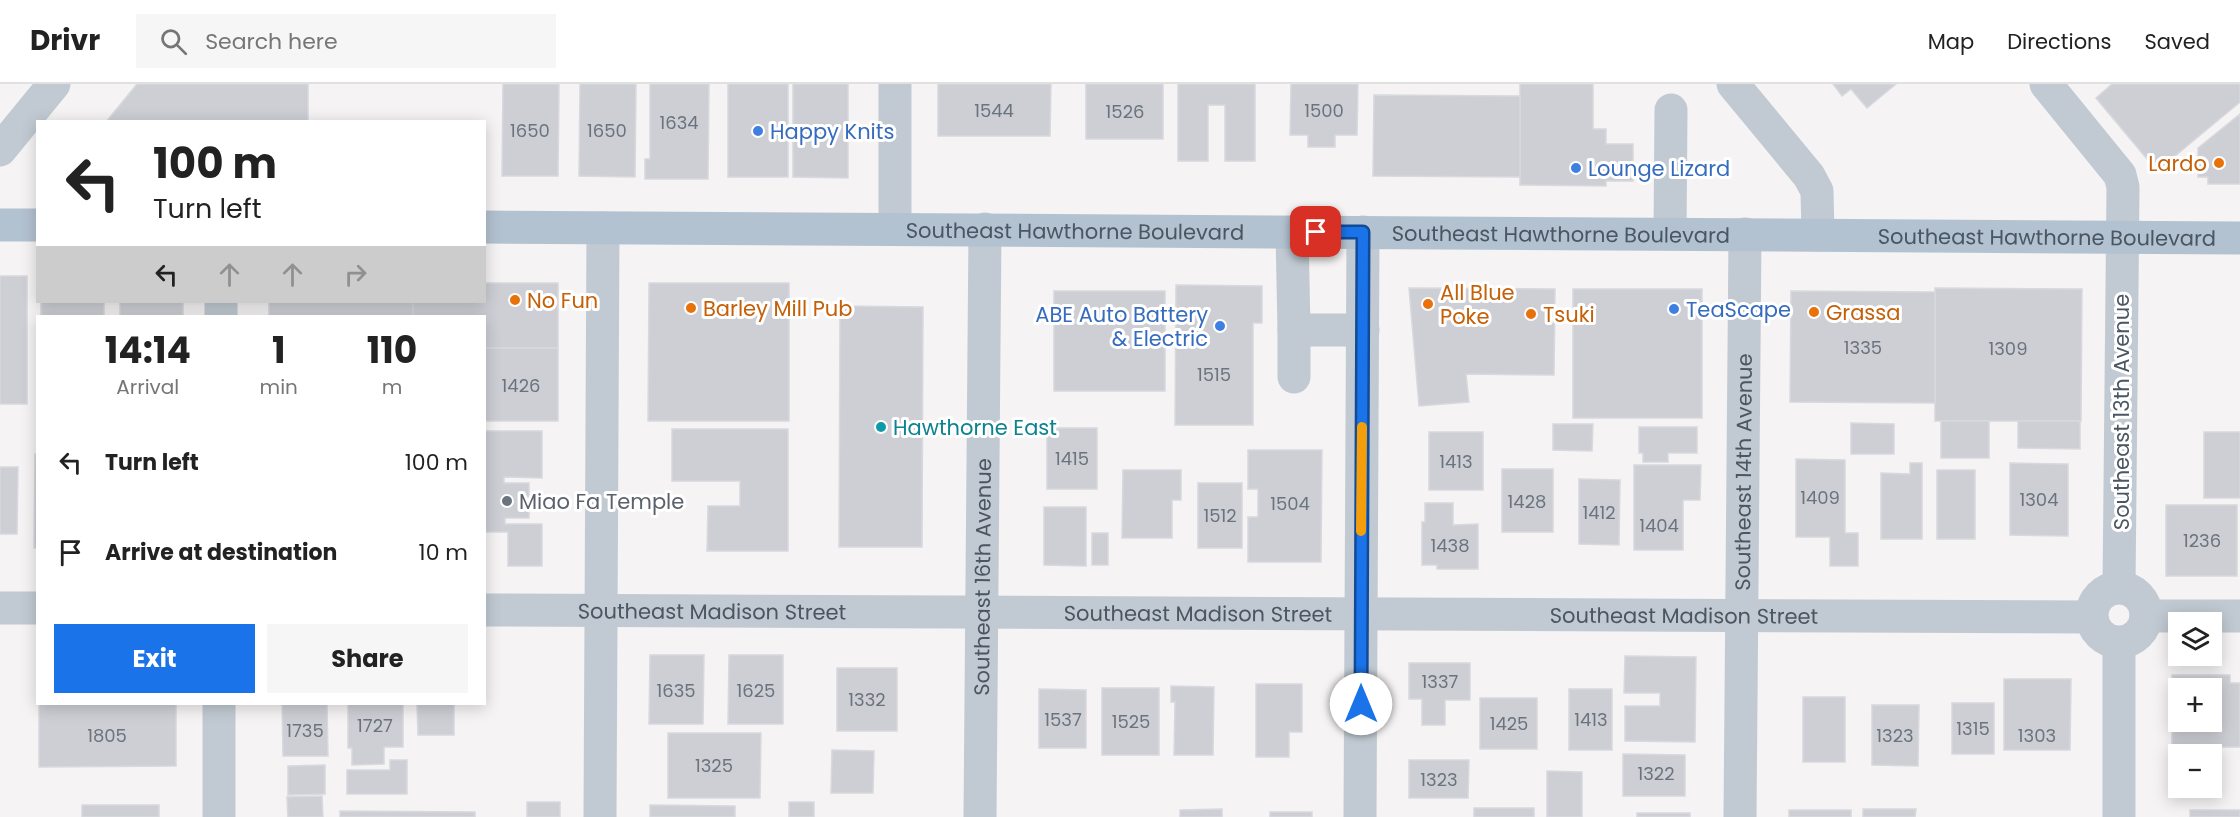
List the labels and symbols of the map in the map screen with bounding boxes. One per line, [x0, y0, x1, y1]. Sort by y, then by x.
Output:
house number: 1544 [974, 98, 1014, 123]
house number: 1500 [1304, 98, 1344, 123]
house number: 1526 [1106, 99, 1144, 124]
house number: 1634 [659, 110, 699, 135]
place label: Happy Knits [770, 117, 894, 146]
house number: 1650 [510, 118, 550, 143]
house number: 1650 [587, 118, 627, 143]
marker: Happy Knits [751, 124, 765, 138]
place label: Lardo [2148, 149, 2207, 178]
place label: Lounge Lizard [1588, 154, 1730, 183]
marker: Lardo [2212, 156, 2226, 170]
marker: Lounge Lizard [1569, 161, 1583, 175]
pin [1290, 206, 1341, 257]
street label: Southeast Hawthorne Boulevard [906, 215, 1244, 246]
street label: Southeast Hawthorne Boulevard [1392, 218, 1730, 249]
street label: Southeast Hawthorne Boulevard [1878, 221, 2216, 252]
place label: All Blue Poke [1440, 278, 1515, 331]
place label: No Fun [527, 286, 598, 315]
marker: No Fun [508, 293, 522, 307]
place label: Barley Mill Pub [703, 294, 853, 323]
street label: Southeast 13th Avenue [2107, 294, 2136, 530]
place label: TeaScape [1686, 295, 1791, 324]
marker: All Blue Poke [1421, 297, 1435, 311]
place label: Grassa [1826, 298, 1901, 327]
place label: ABE Auto Battery & Electric [1035, 300, 1208, 353]
place label: Tsuki [1543, 300, 1595, 329]
marker: Barley Mill Pub [684, 301, 698, 315]
marker: TeaScape [1667, 302, 1681, 316]
marker: Grassa [1807, 305, 1821, 319]
marker: Tsuki [1524, 307, 1538, 321]
marker: ABE Auto Battery & Electric [1213, 319, 1227, 333]
house number: 1335 [1844, 335, 1882, 360]
house number: 1309 [1988, 336, 2028, 361]
street label: Southeast 14th Avenue [1727, 353, 1758, 591]
house number: 1515 [1197, 362, 1231, 387]
house number: 1426 [502, 373, 540, 398]
place label: Hawthorne East [893, 413, 1057, 442]
marker: Hawthorne East [874, 420, 888, 434]
house number: 1415 [1055, 446, 1089, 471]
house number: 1413 [1439, 449, 1473, 474]
street label: Southeast 16th Avenue [967, 458, 998, 696]
house number: 1409 [1800, 485, 1840, 510]
place label: Miao Fa Temple [519, 487, 684, 516]
house number: 1304 [2020, 487, 2059, 512]
house number: 1428 [1508, 489, 1546, 514]
house number: 1504 [1270, 491, 1310, 516]
marker: Miao Fa Temple [500, 494, 514, 508]
house number: 1412 [1582, 500, 1616, 525]
house number: 1512 [1203, 503, 1237, 528]
house number: 1404 [1639, 513, 1679, 538]
house number: 1236 [2183, 528, 2221, 553]
house number: 1438 [1430, 533, 1470, 558]
street label: Southeast Madison Street [578, 596, 846, 626]
street label: Southeast Madison Street [1064, 598, 1332, 628]
street label: Southeast Madison Street [1550, 600, 1818, 630]
house number: 1337 [1422, 669, 1459, 694]
position arrow [1329, 672, 1393, 736]
house number: 1635 [656, 678, 696, 703]
house number: 1625 [737, 678, 775, 703]
house number: 1332 [848, 687, 886, 712]
house number: 1537 [1044, 707, 1082, 732]
house number: 1413 [1574, 707, 1608, 732]
house number: 1525 [1112, 709, 1150, 734]
house number: 1425 [1490, 711, 1528, 736]
house number: 1727 [357, 713, 393, 738]
house number: 1315 [1956, 716, 1990, 741]
house number: 1735 [286, 718, 324, 743]
house number: 1805 [87, 723, 127, 748]
house number: 1323 [1876, 723, 1914, 748]
house number: 1303 [2018, 723, 2056, 748]
house number: 1325 [695, 753, 733, 778]
house number: 1322 [1637, 761, 1675, 786]
house number: 1323 [1420, 767, 1458, 792]

